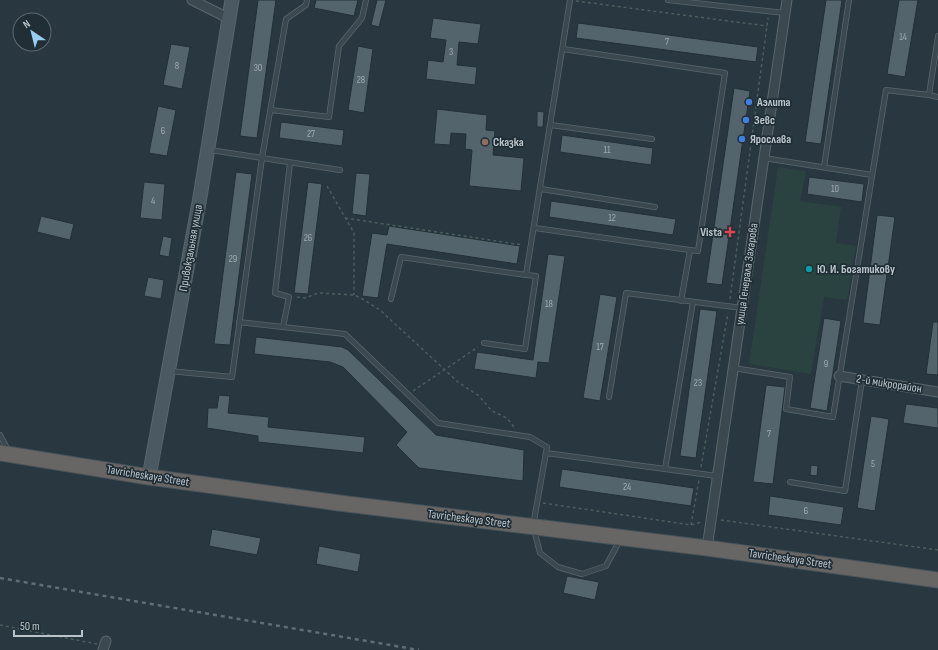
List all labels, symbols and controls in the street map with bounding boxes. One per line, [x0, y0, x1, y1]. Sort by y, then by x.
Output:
north arrow [12, 12, 52, 52]
text: N [20, 17, 33, 31]
house number: 14 [899, 31, 907, 43]
house number: 7 [665, 36, 669, 48]
house number: 3 [449, 46, 453, 58]
house number: 8 [175, 60, 179, 72]
house number: 30 [254, 62, 262, 74]
house number: 28 [357, 74, 365, 86]
place label: Аэлита [756, 95, 791, 110]
marker: Аэлита [744, 97, 754, 107]
place label: Зевс [754, 113, 775, 128]
marker: Зевс [741, 115, 751, 125]
house number: 6 [161, 125, 165, 137]
house number: 27 [307, 128, 315, 140]
place label: Ярослава [750, 132, 791, 147]
marker: Ярослава [737, 134, 747, 144]
place label: Сказка [493, 135, 524, 150]
marker: Сказка [480, 137, 490, 147]
house number: 11 [604, 144, 611, 156]
house number: 10 [831, 183, 839, 195]
house number: 4 [151, 195, 155, 207]
street label: Привокзальная улица [176, 203, 206, 293]
house number: 12 [608, 212, 616, 224]
street label: улица Генерала Захарова [732, 222, 762, 326]
place label: Vista [700, 225, 722, 240]
marker: Vista [725, 227, 735, 237]
house number: 26 [304, 232, 312, 244]
house number: 29 [229, 253, 237, 265]
place label: Ю. И. Богатикову [817, 262, 895, 277]
marker: Ю. И. Богатикову [804, 264, 814, 274]
house number: 18 [545, 298, 553, 310]
house number: 17 [596, 341, 604, 353]
house number: 9 [824, 358, 828, 370]
street label: 2-й микрорайон [855, 371, 923, 397]
house number: 23 [694, 377, 702, 389]
house number: 7 [767, 428, 771, 440]
house number: 5 [871, 458, 875, 470]
street label: Tavricheskaya Street [106, 462, 191, 490]
house number: 24 [623, 481, 631, 493]
house number: 6 [804, 505, 808, 517]
street label: Tavricheskaya Street [427, 506, 512, 532]
street label: Tavricheskaya Street [748, 546, 833, 572]
scale bar [14, 612, 82, 638]
text: 50 m [20, 619, 40, 634]

